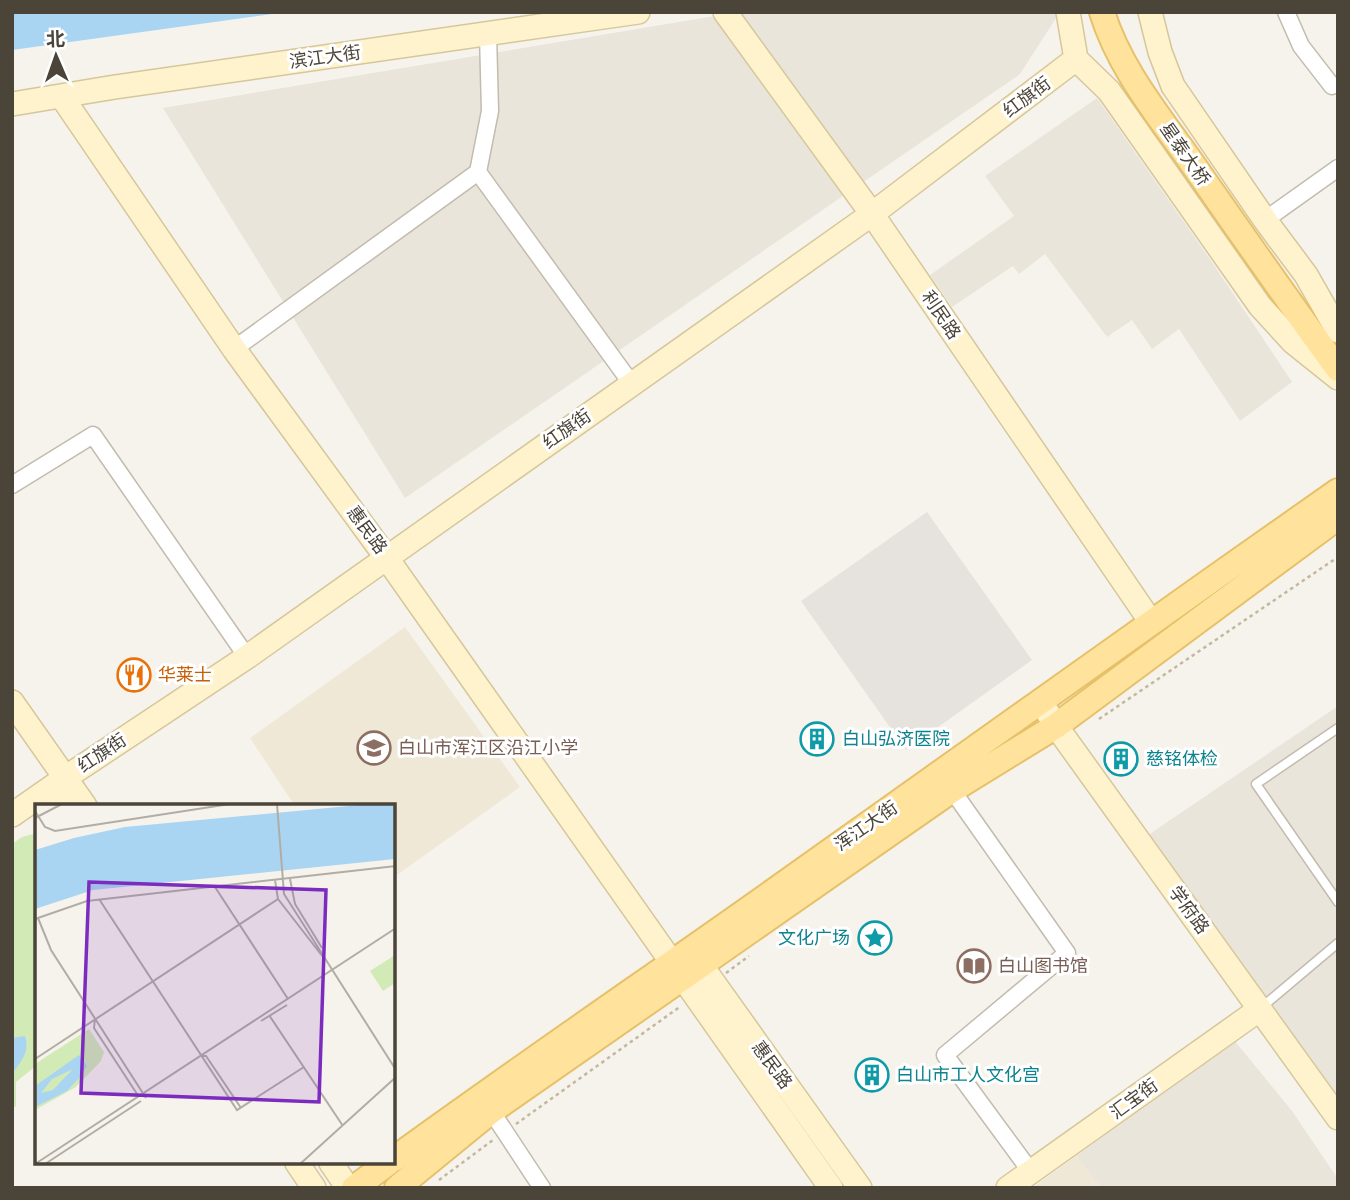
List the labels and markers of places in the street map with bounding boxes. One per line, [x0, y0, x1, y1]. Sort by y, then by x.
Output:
restaurant icon: 华莱士 [115, 656, 153, 694]
place label: 华莱士 [158, 664, 212, 686]
building icon: 白山弘济医院 [798, 720, 836, 758]
place label: 白山弘济医院 [842, 728, 950, 750]
school or university icon: 白山市浑江区沿江小学 [355, 729, 393, 767]
place label: 白山市浑江区沿江小学 [398, 737, 578, 759]
building icon: 慈铭体检 [1102, 740, 1140, 778]
place label: 慈铭体检 [1146, 748, 1218, 770]
place icon: 文化广场 [856, 919, 894, 957]
place label: 文化广场 [778, 927, 850, 949]
library icon: 白山图书馆 [955, 947, 993, 985]
place label: 白山图书馆 [998, 955, 1088, 977]
building icon: 白山市工人文化宫 [853, 1056, 891, 1094]
place label: 白山市工人文化宫 [896, 1064, 1040, 1086]

